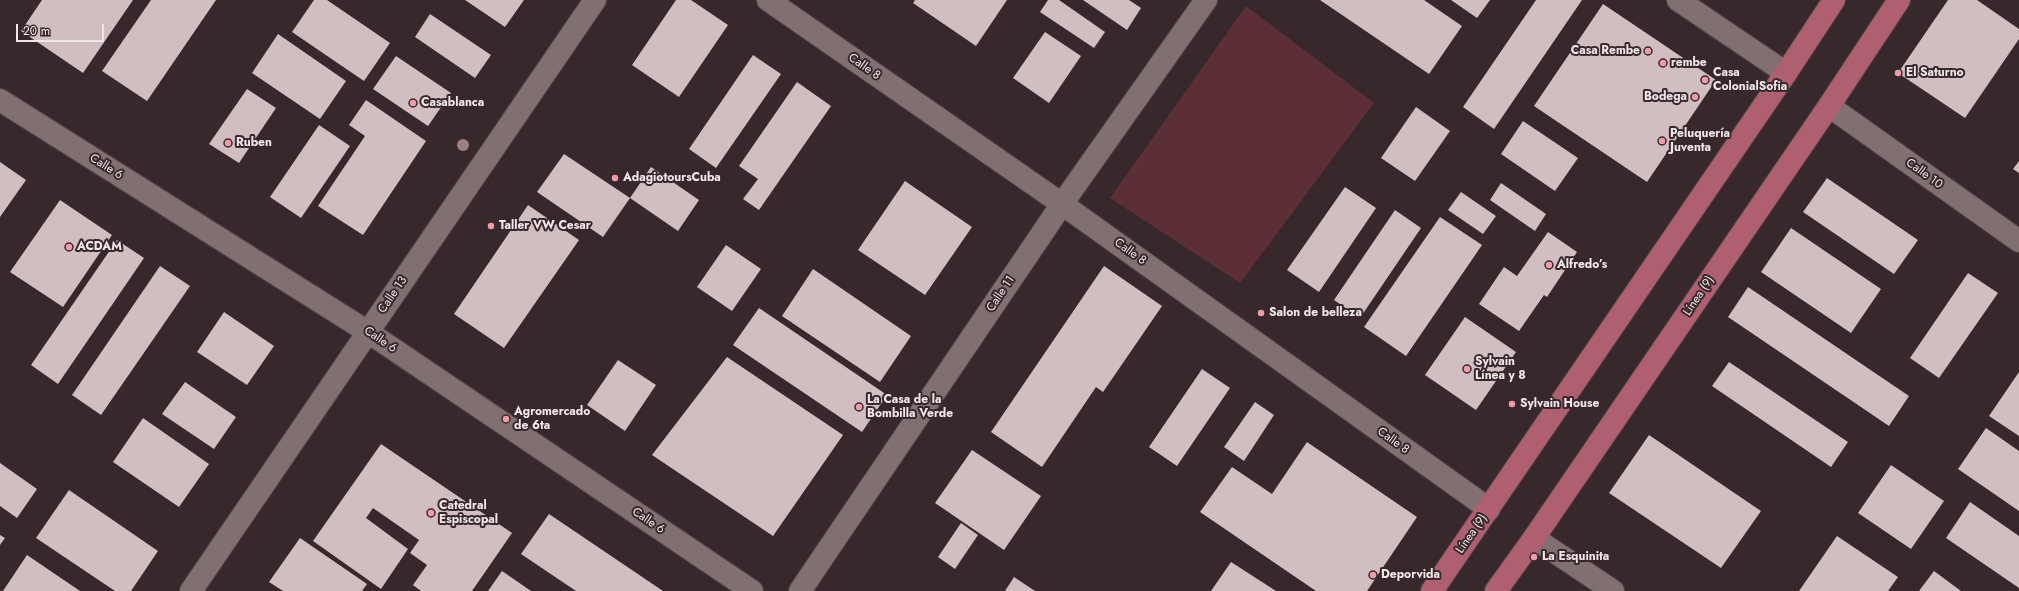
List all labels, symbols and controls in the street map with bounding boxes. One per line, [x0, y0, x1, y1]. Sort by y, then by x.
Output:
scale bar [18, 16, 106, 42]
text: 20 m [23, 22, 50, 40]
place label: Casa Rembe [1571, 44, 1640, 58]
marker: Casa Rembe [1643, 46, 1653, 56]
street label: Calle 8 [845, 51, 883, 83]
place label: rembe [1671, 56, 1707, 70]
marker: rembe [1658, 58, 1668, 68]
place label: Casa ColonialSofia [1713, 66, 1787, 94]
place label: El Saturno [1906, 66, 1964, 80]
marker: El Saturno [1893, 68, 1903, 78]
marker: Casa ColonialSofia [1700, 75, 1710, 85]
place label: Bodega [1644, 90, 1687, 104]
marker: Bodega [1690, 92, 1700, 102]
place label: Casablanca [421, 96, 484, 110]
marker: Casablanca [408, 98, 418, 108]
place label: Peluquería Juventa [1670, 127, 1730, 155]
place label: Ruben [236, 136, 272, 150]
marker: Peluquería Juventa [1657, 136, 1667, 146]
marker: Ruben [223, 138, 233, 148]
street label: Calle 6 [87, 151, 125, 183]
street label: Calle 10 [1903, 156, 1945, 192]
place label: AdagiotoursCuba [623, 171, 721, 185]
marker: AdagiotoursCuba [610, 173, 620, 183]
place label: Taller VW Cesar [499, 219, 591, 233]
marker: Taller VW Cesar [486, 221, 496, 231]
street label: Calle 8 [1111, 236, 1149, 268]
place label: ACDAM [77, 240, 122, 254]
marker: ACDAM [64, 242, 74, 252]
place label: Alfredo’s [1557, 258, 1607, 272]
marker: Alfredo’s [1544, 260, 1554, 270]
street label: Calle 11 [984, 273, 1018, 315]
street label: Línea (9) [1681, 273, 1717, 319]
street label: Calle 13 [375, 274, 411, 316]
place label: Salon de belleza [1269, 306, 1362, 320]
marker: Salon de belleza [1256, 308, 1266, 318]
street label: Calle 6 [361, 324, 399, 356]
place label: Sylvain Línea y 8 [1475, 355, 1526, 383]
marker: Sylvain Línea y 8 [1462, 364, 1472, 374]
place label: La Casa de la Bombilla Verde [867, 393, 953, 421]
place label: Sylvain House [1520, 397, 1599, 411]
marker: Sylvain House [1507, 399, 1517, 409]
marker: La Casa de la Bombilla Verde [854, 402, 864, 412]
place label: Agromercado de 6ta [514, 405, 590, 433]
marker: Agromercado de 6ta [501, 414, 511, 424]
street label: Calle 8 [1374, 425, 1412, 457]
place label: Catedral Espiscopal [439, 499, 498, 527]
street label: Calle 6 [629, 505, 667, 537]
marker: Catedral Espiscopal [426, 508, 436, 518]
street label: Línea (9) [1453, 512, 1491, 556]
place label: La Esquinita [1542, 550, 1609, 564]
marker: La Esquinita [1529, 552, 1539, 562]
place label: Deporvida [1381, 568, 1440, 582]
marker: Deporvida [1368, 570, 1378, 580]

